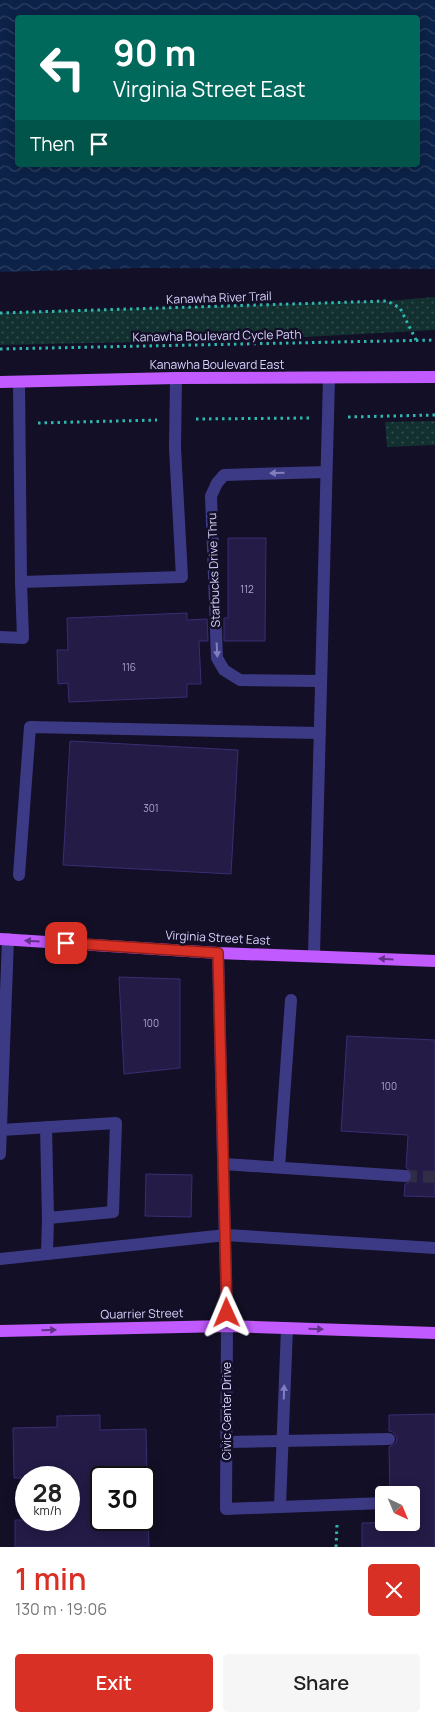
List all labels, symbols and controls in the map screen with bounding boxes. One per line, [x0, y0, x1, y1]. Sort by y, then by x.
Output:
text: 90 m [113, 29, 196, 77]
icon: left [30, 35, 95, 100]
text: Virginia Street East [113, 74, 306, 104]
icon: arrive [85, 130, 113, 158]
text: Then [30, 131, 75, 157]
street label: Kanawha River Trail [166, 287, 272, 308]
street label: Kanawha Boulevard Cycle Path [132, 326, 302, 345]
street label: Kanawha Boulevard East [150, 356, 285, 373]
one-way arrow [269, 470, 285, 478]
street label: Starbucks Drive Thru [203, 512, 224, 628]
house number: 112 [240, 582, 254, 596]
one-way arrow [214, 642, 222, 658]
house number: 116 [122, 660, 136, 674]
house number: 301 [143, 801, 159, 815]
pin [45, 922, 87, 964]
street label: Virginia Street East [165, 926, 271, 949]
icon: arrive [52, 929, 80, 957]
one-way arrow [24, 936, 40, 944]
one-way arrow [378, 954, 394, 962]
house number: 100 [143, 1016, 159, 1030]
house number: 100 [381, 1079, 397, 1093]
position arrow [200, 1286, 252, 1338]
street label: Quarrier Street [100, 1304, 184, 1323]
one-way arrow [41, 1325, 57, 1333]
one-way arrow [308, 1325, 324, 1333]
street label: Civic Center Drive [218, 1362, 235, 1460]
one-way arrow [281, 1384, 289, 1400]
speed limit sign: 30 [90, 1466, 155, 1531]
text: 28 [32, 1475, 63, 1510]
north arrow [375, 1486, 420, 1531]
map controls [375, 1486, 420, 1531]
text: km/h [34, 1502, 61, 1519]
text: 1 min [15, 1558, 87, 1599]
button: close [368, 1564, 420, 1616]
text: 130 m · 19:06 [15, 1598, 107, 1620]
button: Exit [15, 1654, 213, 1712]
button: Share [223, 1654, 420, 1712]

